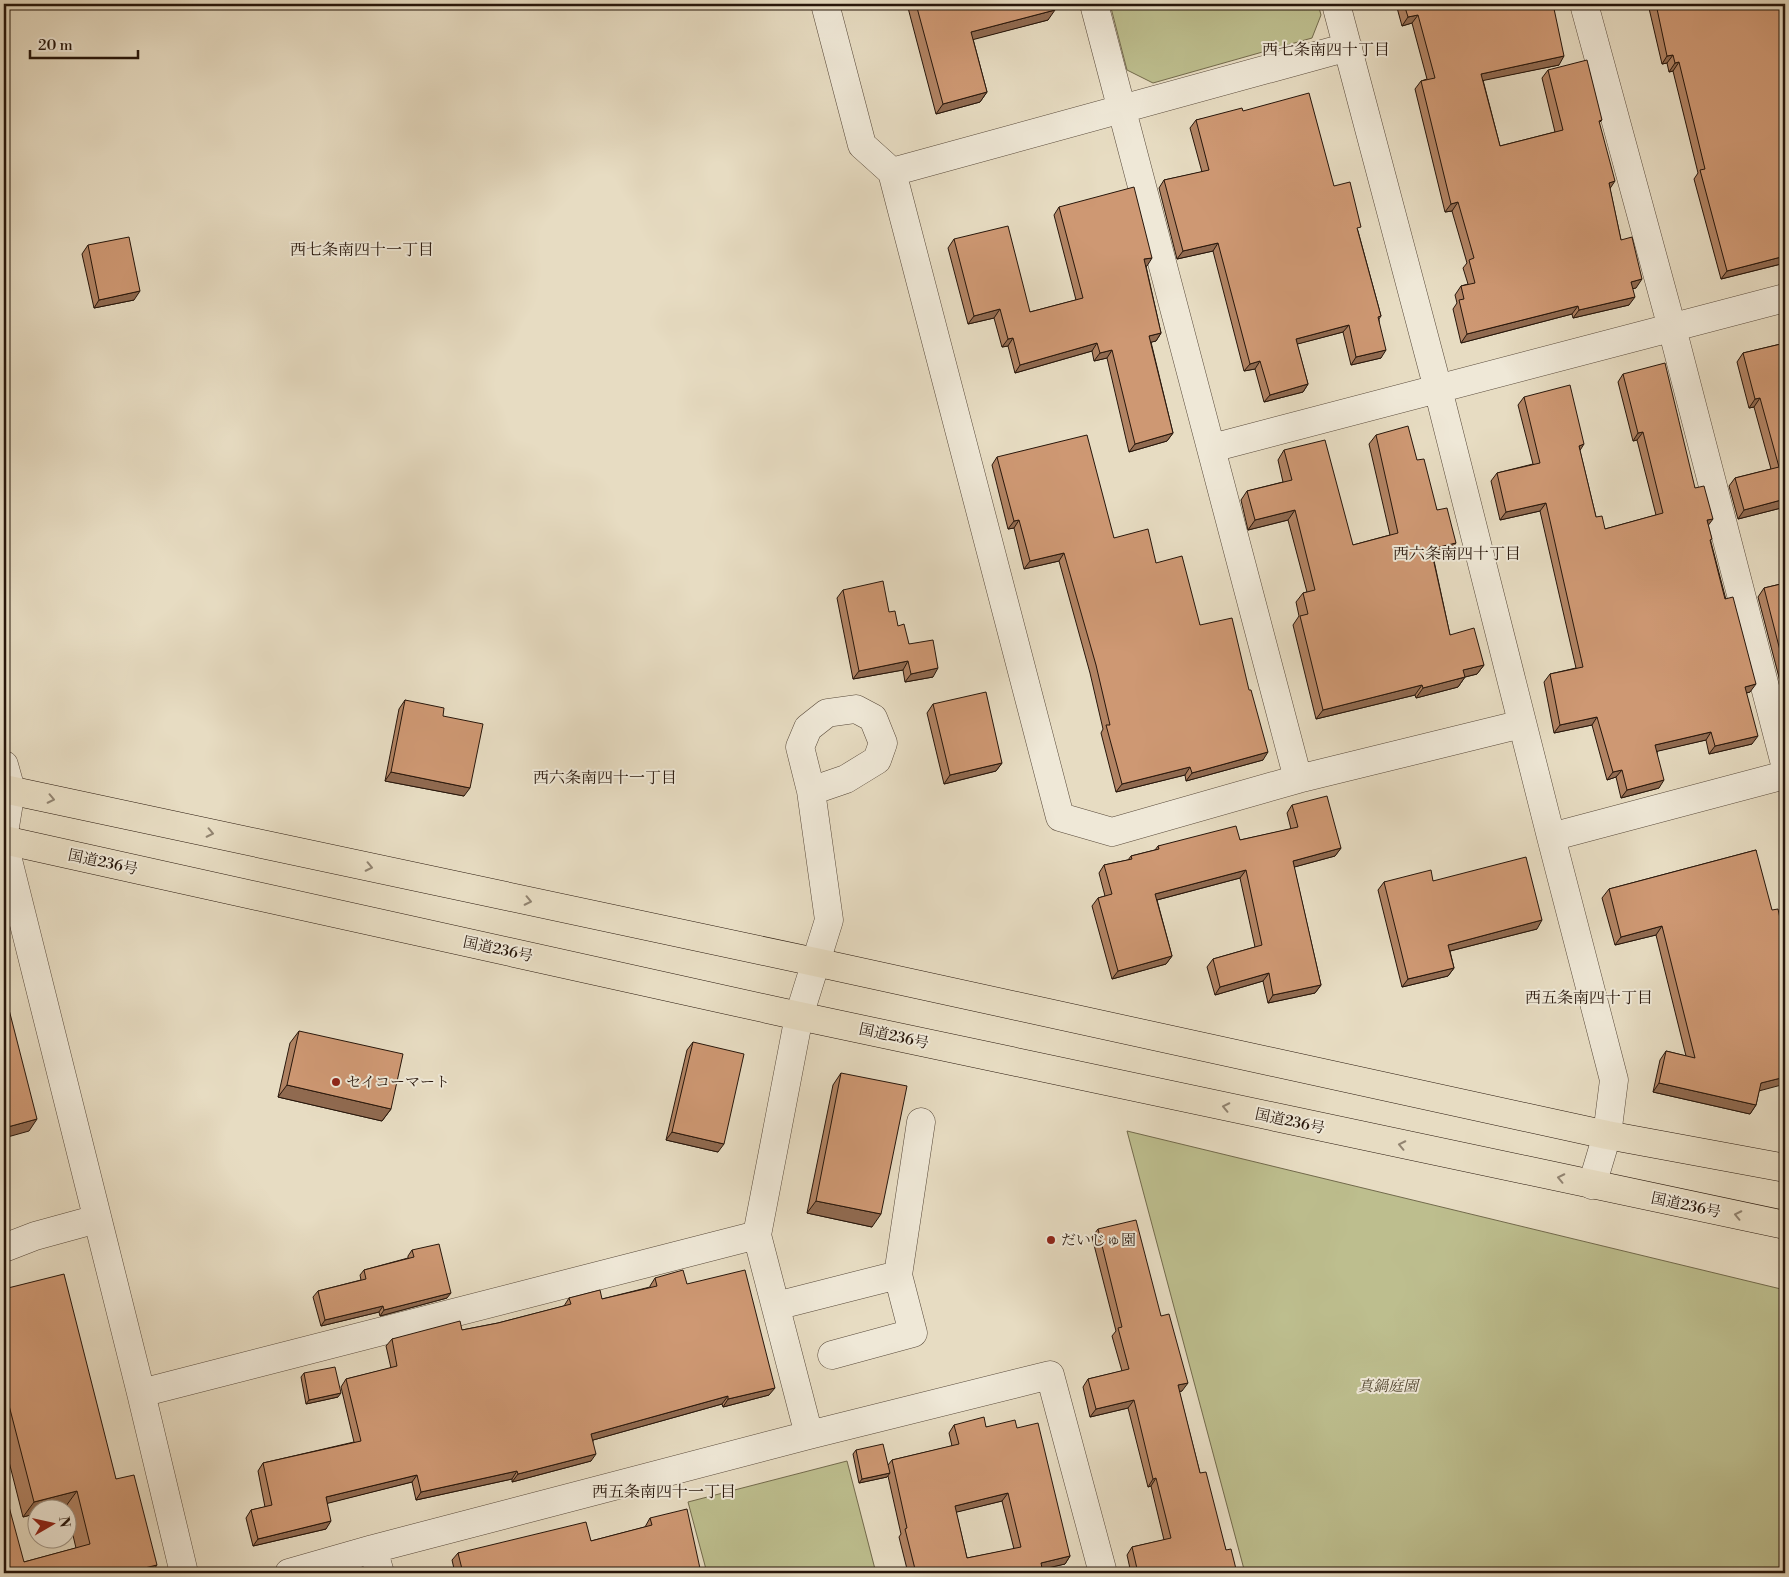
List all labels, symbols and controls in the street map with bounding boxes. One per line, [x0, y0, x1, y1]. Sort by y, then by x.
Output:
scale bar [30, 28, 138, 60]
text: 20 m [38, 36, 73, 55]
district label: 西七条南四十丁目 [1262, 40, 1390, 60]
district label: 西七条南四十一丁目 [290, 240, 434, 260]
district label: 西六条南四十丁目 [1393, 544, 1521, 564]
district label: 西六条南四十一丁目 [533, 768, 677, 788]
one-way arrow [47, 793, 56, 803]
one-way arrow [206, 827, 215, 837]
street label: 国道236号 [66, 846, 140, 879]
one-way arrow [365, 861, 374, 871]
one-way arrow [524, 895, 533, 905]
street label: 国道236号 [461, 933, 535, 966]
district label: 西五条南四十丁目 [1525, 988, 1653, 1008]
street label: 国道236号 [857, 1020, 931, 1053]
place label: セイコーマート [346, 1073, 450, 1092]
marker: セイコーマート [330, 1076, 342, 1088]
one-way arrow [1222, 1102, 1231, 1113]
street label: 国道236号 [1253, 1105, 1327, 1138]
one-way arrow [1398, 1140, 1407, 1150]
one-way arrow [1557, 1174, 1566, 1184]
street label: 国道236号 [1649, 1189, 1723, 1222]
one-way arrow [1733, 1211, 1742, 1221]
place label: だいじゅ園 [1061, 1231, 1136, 1250]
marker: だいじゅ園 [1045, 1234, 1057, 1246]
park label: 真鍋庭園 [1358, 1377, 1421, 1396]
district label: 西五条南四十一丁目 [592, 1482, 736, 1502]
north arrow [28, 1500, 78, 1550]
text: N [54, 1515, 74, 1529]

